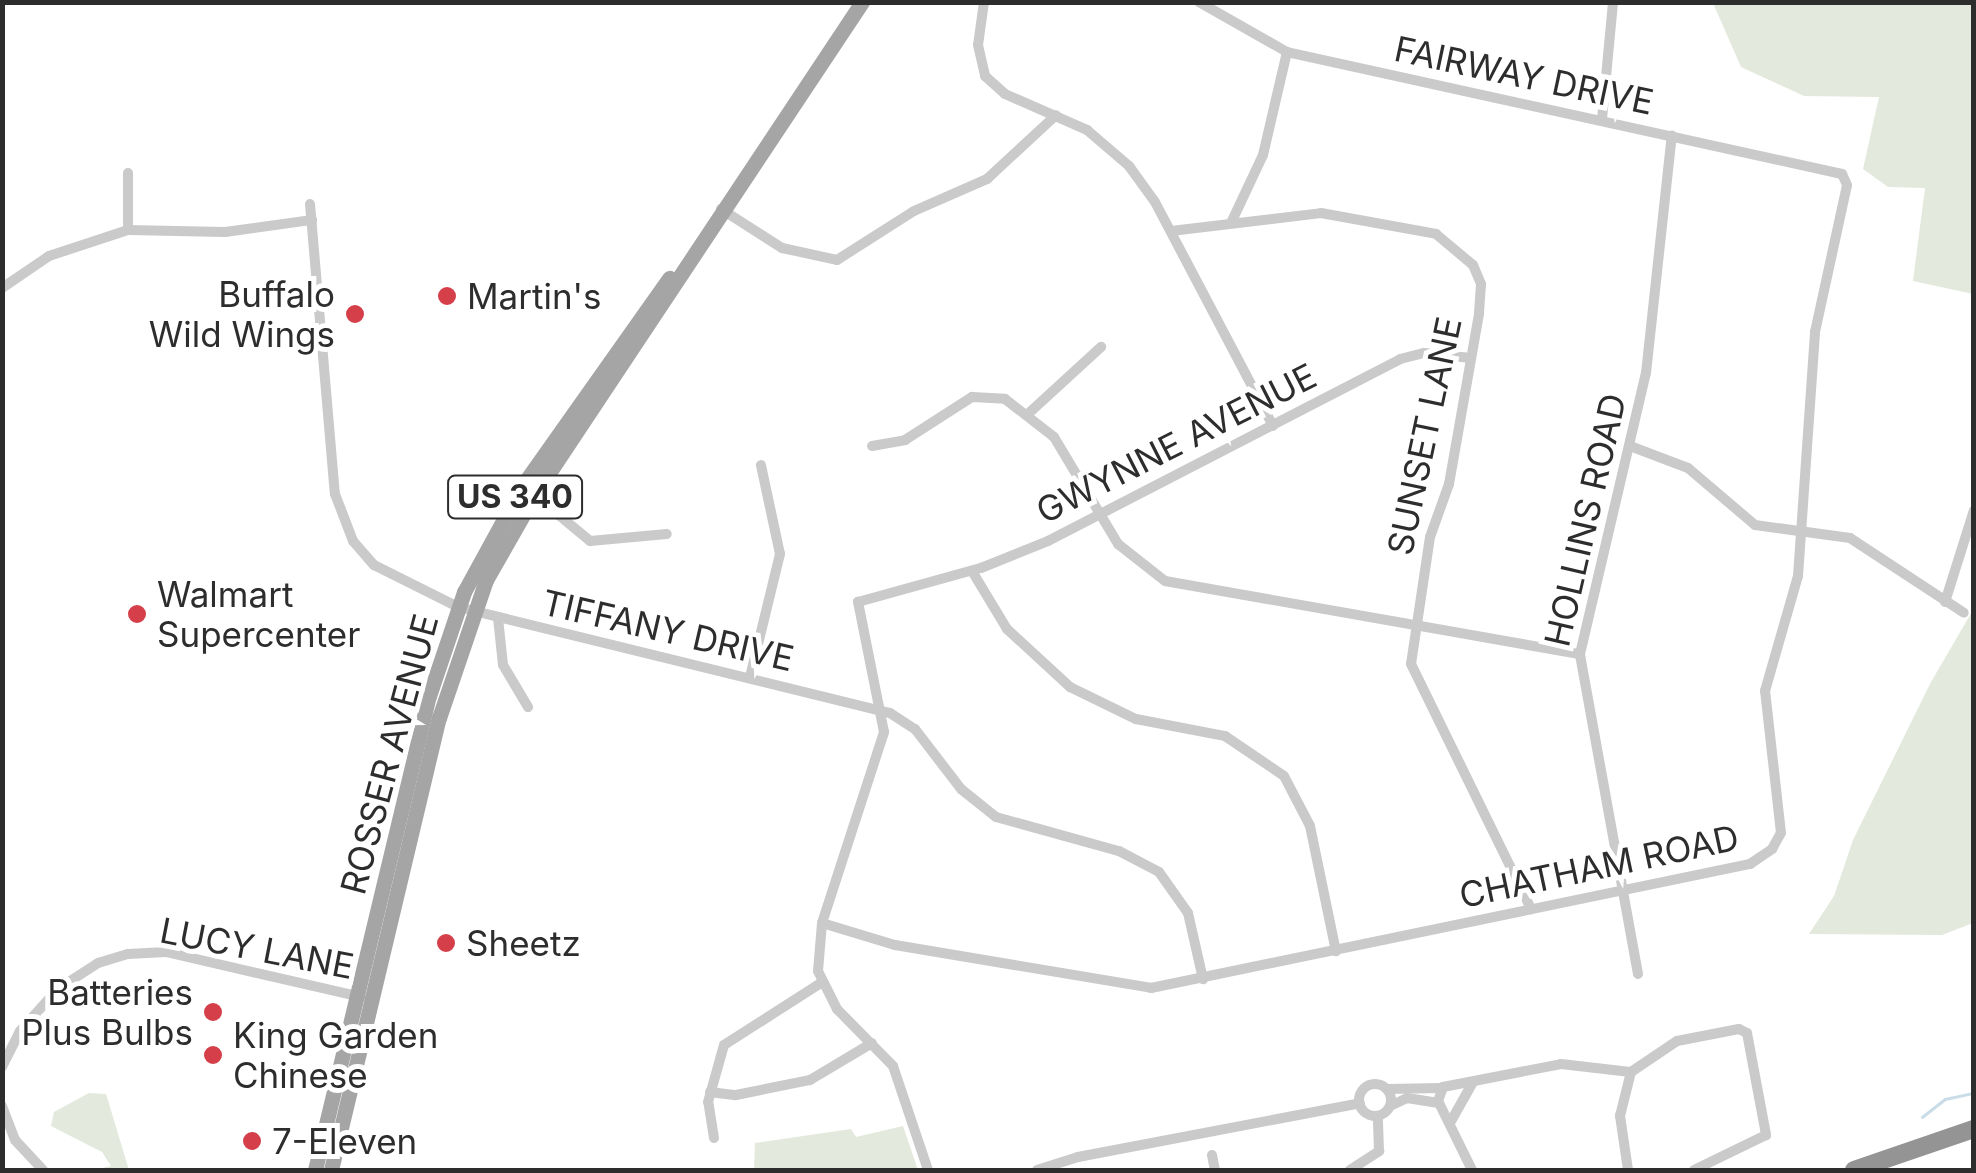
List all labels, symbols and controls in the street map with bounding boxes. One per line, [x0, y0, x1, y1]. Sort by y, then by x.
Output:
street label: FAIRWAY DRIVE [1391, 27, 1657, 123]
place label: Buffalo Wild Wings [149, 273, 335, 355]
place label: Martin's [467, 275, 602, 317]
marker: Martin's [436, 285, 458, 307]
marker: Buffalo Wild Wings [344, 303, 366, 325]
street label: SUNSET LANE [1378, 313, 1470, 559]
street label: GWYNNE AVENUE [1029, 354, 1323, 532]
street label: HOLLINS ROAD [1536, 390, 1634, 650]
road number: US 340 [445, 470, 585, 524]
place label: Walmart Supercenter [157, 573, 360, 655]
street label: TIFFANY DRIVE [538, 581, 798, 679]
marker: Walmart Supercenter [126, 603, 148, 625]
street label: ROSSER AVENUE [331, 609, 447, 899]
street label: CHATHAM ROAD [1456, 816, 1742, 916]
street label: LUCY LANE [157, 909, 357, 987]
place label: Sheetz [466, 922, 581, 964]
marker: Sheetz [435, 932, 457, 954]
place label: Batteries Plus Bulbs [21, 971, 193, 1053]
marker: Batteries Plus Bulbs [202, 1001, 224, 1023]
place label: King Garden Chinese [233, 1014, 438, 1096]
marker: King Garden Chinese [202, 1044, 224, 1066]
place label: 7-Eleven [272, 1120, 417, 1162]
marker: 7-Eleven [241, 1130, 263, 1152]

